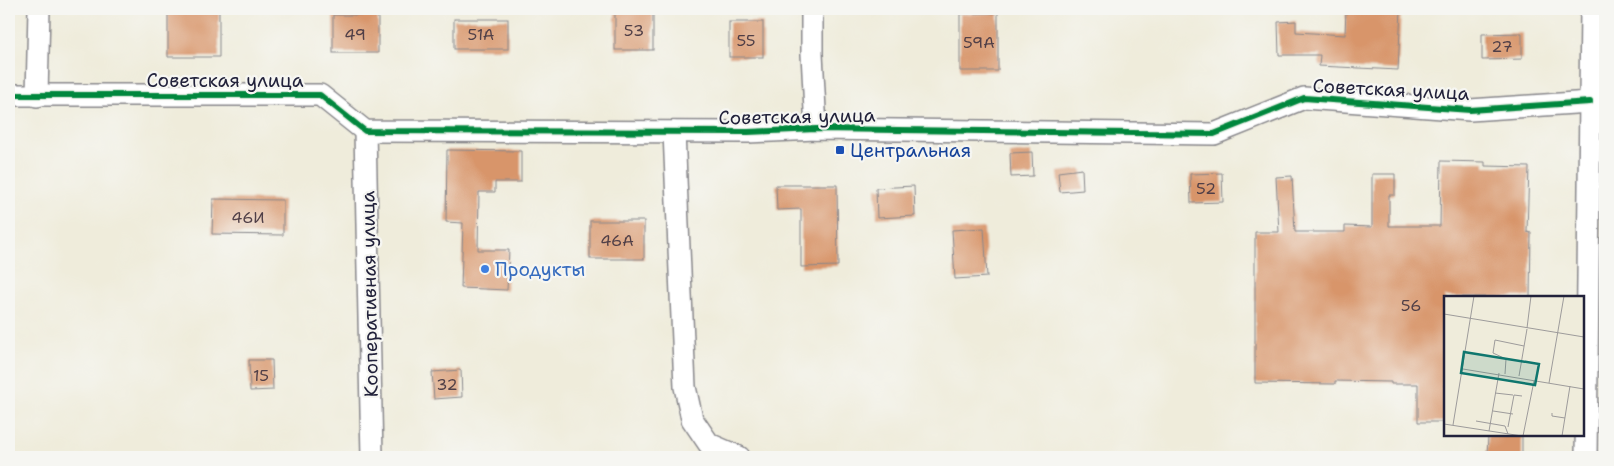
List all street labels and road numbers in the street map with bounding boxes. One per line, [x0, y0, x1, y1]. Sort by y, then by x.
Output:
street label: Советская улица [146, 68, 304, 93]
street label: Советская улица [1312, 73, 1470, 106]
street label: Советская улица [718, 103, 876, 130]
street label: Кооперативная улица [355, 190, 384, 398]

